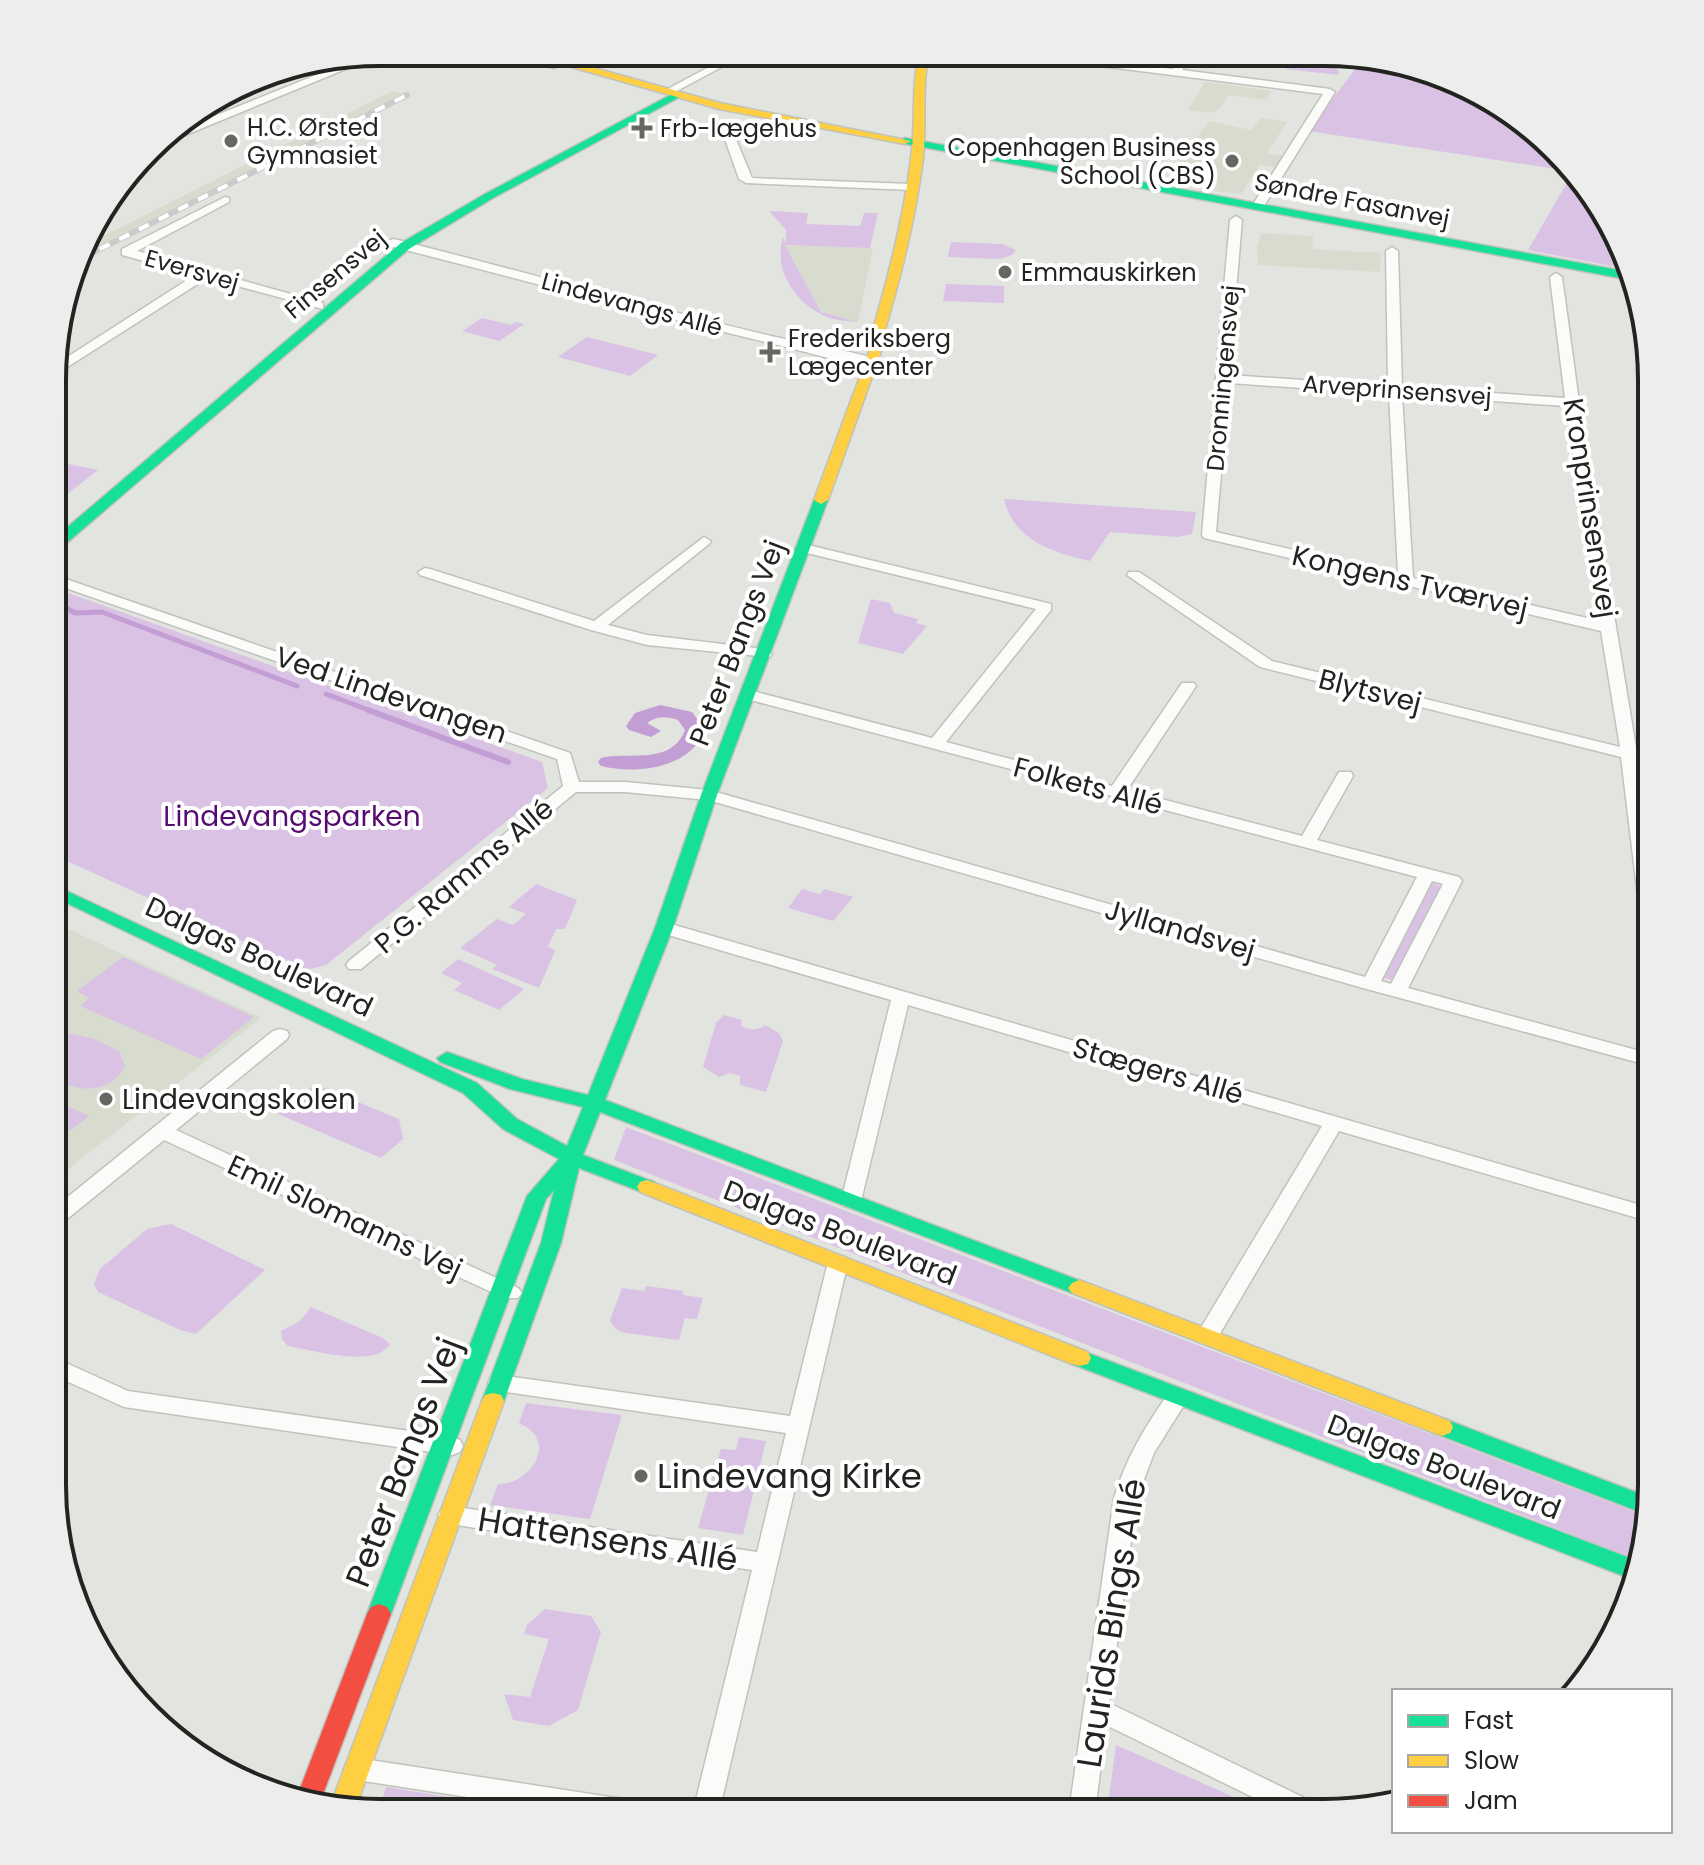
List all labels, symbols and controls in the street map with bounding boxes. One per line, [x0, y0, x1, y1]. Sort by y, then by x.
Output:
place label: H.C. Ørsted Gymnasiet [247, 111, 379, 172]
place label: Frb-lægehus [660, 112, 817, 145]
marker: Frb-lægehus [631, 117, 653, 139]
place label: Copenhagen Business School (CBS) [947, 131, 1216, 192]
marker: H.C. Ørsted Gymnasiet [222, 132, 240, 150]
marker: Copenhagen Business School (CBS) [1223, 152, 1241, 170]
street label: Søndre Fasanvej [1252, 165, 1452, 235]
street label: Finsensvej [277, 222, 393, 326]
street label: Eversvej [141, 241, 243, 299]
place label: Emmauskirken [1021, 256, 1197, 289]
marker: Emmauskirken [996, 263, 1014, 281]
street label: Lindevangs Allé [538, 264, 726, 344]
street label: Dronningensvej [1198, 284, 1248, 472]
place label: Frederiksberg Lægecenter [788, 322, 951, 383]
marker: Frederiksberg Lægecenter [759, 341, 781, 363]
street label: Arveprinsensvej [1301, 367, 1493, 413]
street label: Kronprinsensvej [1553, 395, 1627, 621]
street label: Peter Bangs Vej [680, 535, 794, 751]
street label: Kongens Tværvej [1288, 536, 1532, 628]
street label: Ved Lindevangen [270, 637, 512, 753]
street label: Blytsvej [1315, 659, 1425, 723]
street label: Folkets Allé [1009, 747, 1167, 825]
street label: P.G. Ramms Allé [366, 789, 562, 963]
park label: Lindevangsparken [163, 797, 421, 836]
street label: Dalgas Boulevard [139, 887, 379, 1027]
street label: Jyllandsvej [1100, 890, 1260, 970]
street label: Stægers Allé [1068, 1028, 1248, 1114]
place label: Lindevangskolen [122, 1080, 356, 1119]
marker: Lindevangskolen [97, 1090, 115, 1108]
street label: Emil Slomanns Vej [221, 1146, 469, 1288]
street label: Dalgas Boulevard [718, 1171, 962, 1295]
street label: Peter Bangs Vej [333, 1330, 473, 1594]
street label: Dalgas Boulevard [1322, 1405, 1566, 1529]
place label: Lindevang Kirke [657, 1452, 922, 1500]
marker: Lindevang Kirke [632, 1467, 650, 1485]
street label: Laurids Bings Allé [1064, 1475, 1158, 1771]
street label: Hattensens Allé [475, 1495, 741, 1583]
legend [1392, 1689, 1672, 1833]
text: Fast [1464, 1704, 1514, 1737]
text: Slow [1464, 1744, 1519, 1777]
text: Jam [1464, 1784, 1518, 1817]

